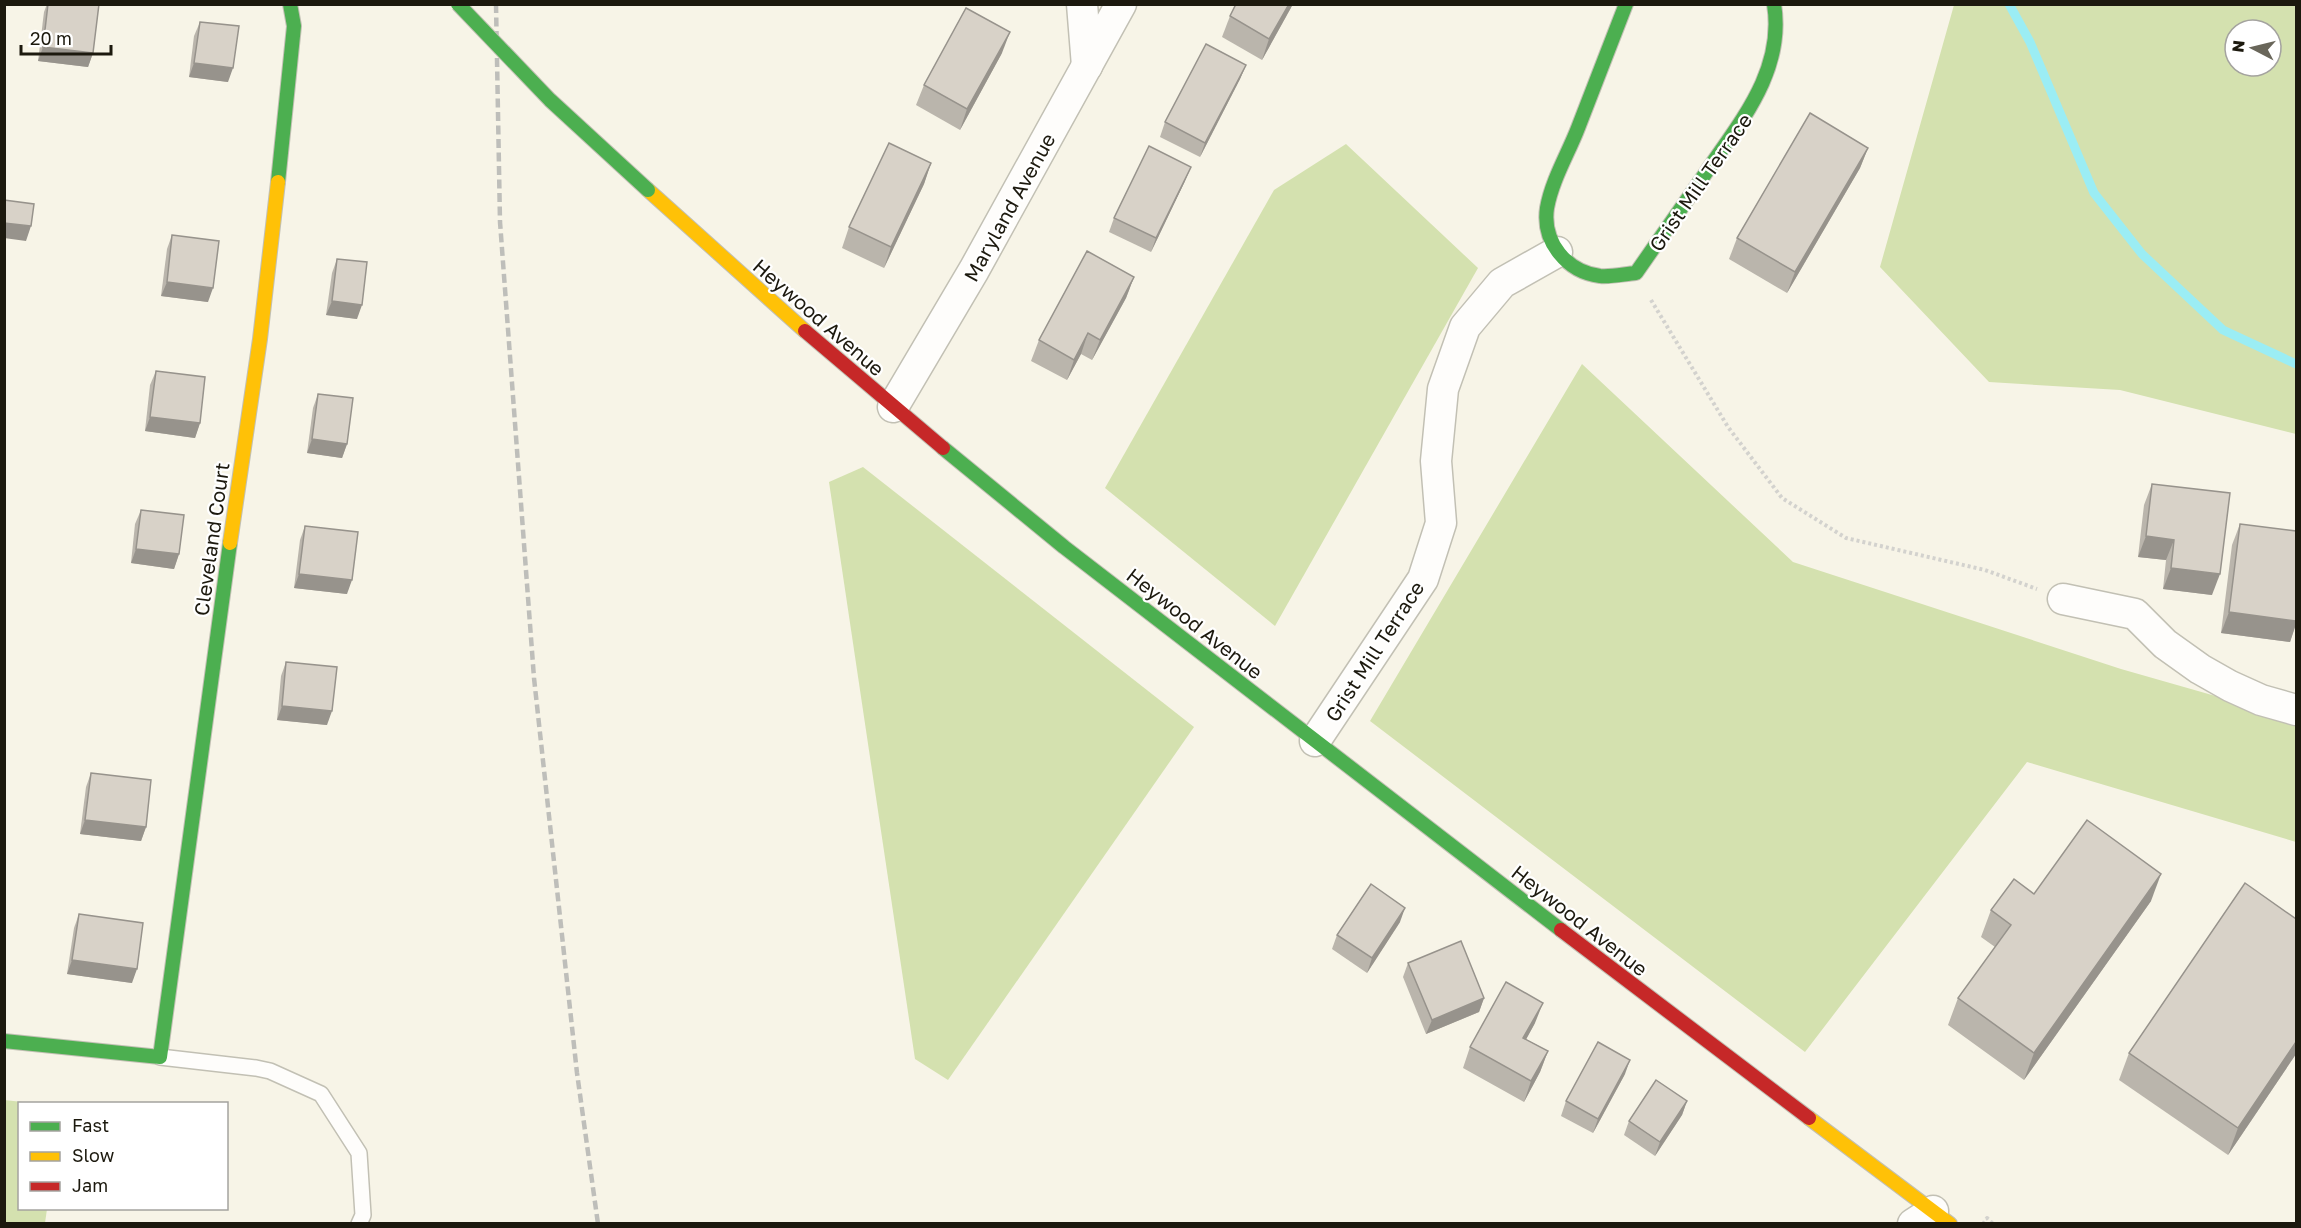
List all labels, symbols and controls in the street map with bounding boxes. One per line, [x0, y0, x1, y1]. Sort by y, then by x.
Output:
scale bar [21, 18, 111, 56]
north arrow [2223, 18, 2283, 78]
text: 20 m [30, 27, 72, 49]
text: N [2227, 39, 2249, 53]
street label: Grist Mill Terrace [1644, 109, 1756, 255]
street label: Maryland Avenue [958, 129, 1060, 285]
street label: Heywood Avenue [749, 254, 889, 380]
street label: Cleveland Court [188, 461, 234, 617]
street label: Heywood Avenue [1122, 562, 1268, 684]
street label: Grist Mill Terrace [1320, 576, 1428, 726]
street label: Heywood Avenue [1507, 859, 1653, 981]
legend [18, 1102, 228, 1210]
text: Fast [72, 1114, 109, 1136]
text: Slow [72, 1144, 115, 1166]
text: Jam [72, 1174, 108, 1196]

